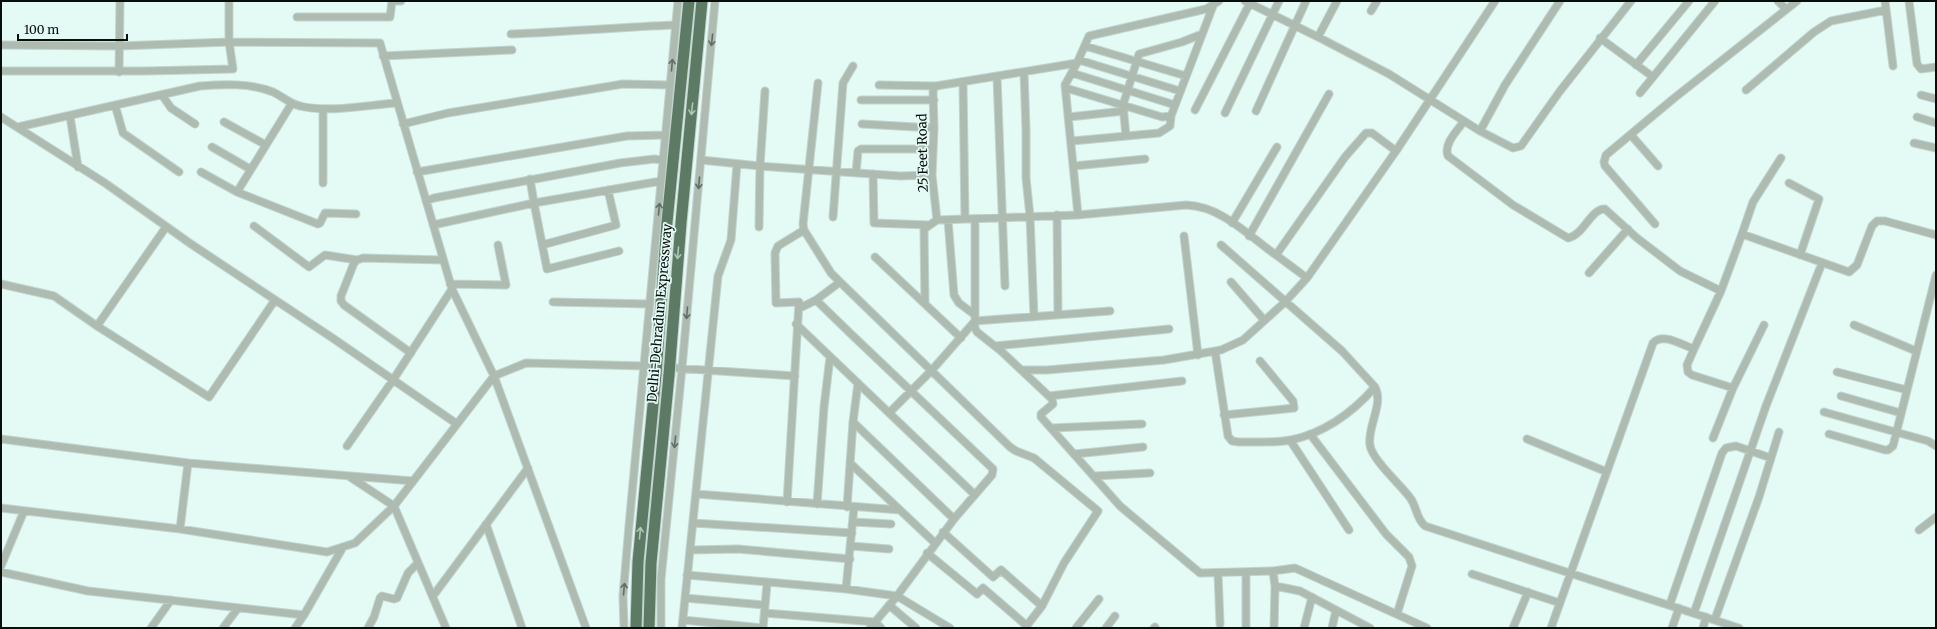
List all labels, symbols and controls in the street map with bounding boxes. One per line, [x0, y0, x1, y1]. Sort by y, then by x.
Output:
scale bar [18, 16, 127, 42]
text: 100 m [24, 22, 59, 37]
one-way arrow [708, 33, 715, 46]
one-way arrow [668, 59, 676, 72]
one-way arrow [688, 103, 695, 116]
street label: 25 Feet Road [913, 113, 932, 193]
one-way arrow [695, 176, 702, 189]
one-way arrow [655, 203, 663, 216]
street label: Delhi-Dehradun Expressway [643, 223, 676, 403]
one-way arrow [675, 246, 682, 259]
one-way arrow [684, 306, 691, 319]
one-way arrow [671, 435, 679, 448]
one-way arrow [637, 527, 644, 540]
one-way arrow [620, 583, 627, 596]

